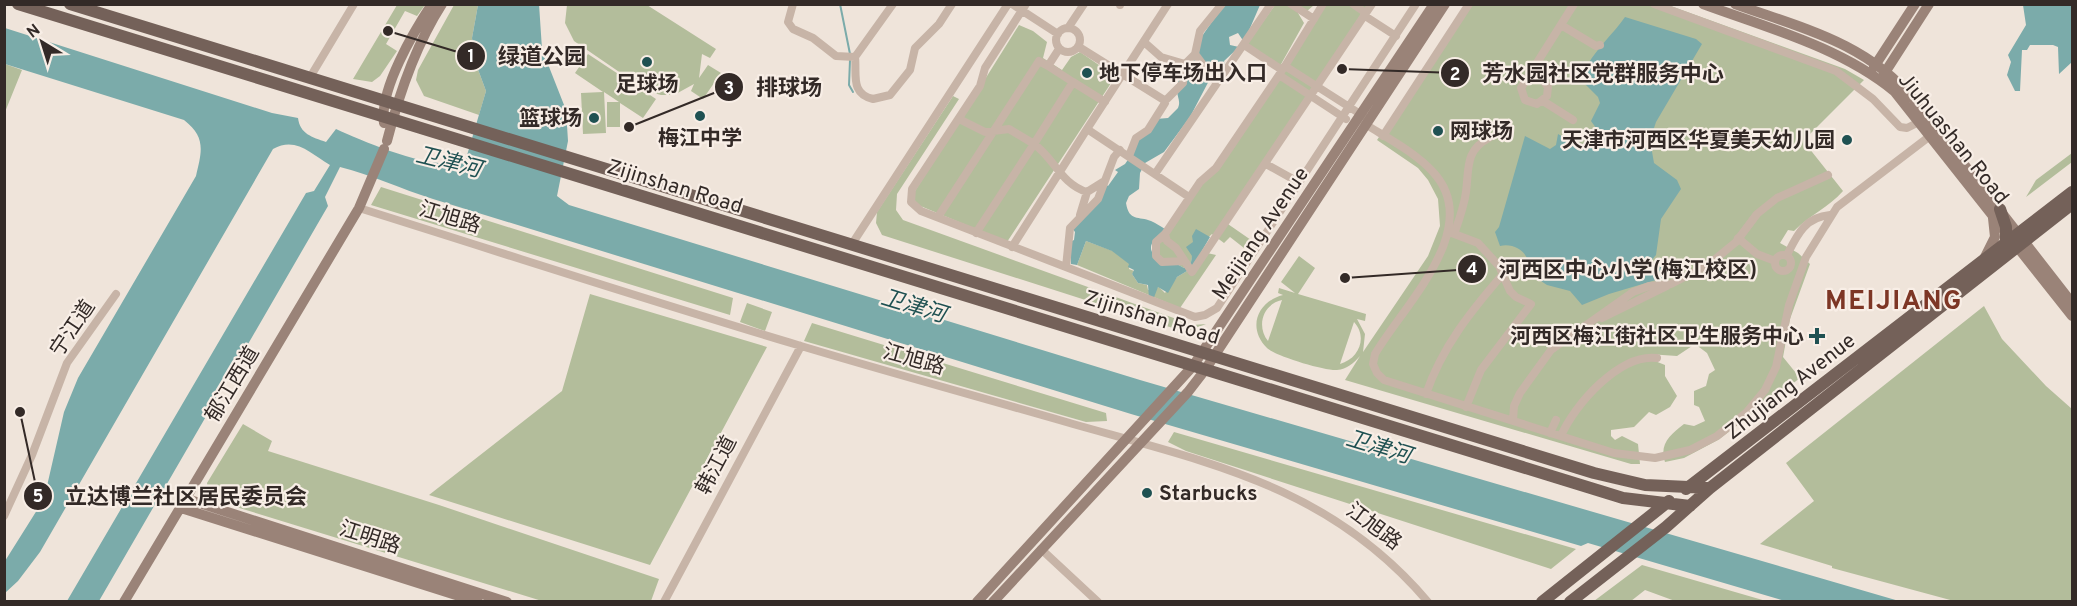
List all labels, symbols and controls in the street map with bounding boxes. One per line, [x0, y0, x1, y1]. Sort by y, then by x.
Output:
north arrow [12, 12, 72, 72]
text: N [23, 20, 45, 43]
callout: 绿道公园 [456, 36, 598, 76]
text: 绿道公园 [498, 45, 586, 72]
text: 1 [467, 46, 475, 69]
callout: 芳水园社区党群服务中心 [1440, 53, 1736, 93]
marker: 足球场 [640, 55, 654, 69]
place label: 地下停车场出入口 [1099, 61, 1267, 88]
text: 芳水园社区党群服务中心 [1482, 62, 1724, 89]
text: 2 [1449, 64, 1461, 87]
marker: 地下停车场出入口 [1080, 66, 1094, 80]
callout: 排球场 [714, 67, 834, 107]
street label: Jiuhuashan Road [1891, 68, 2014, 210]
place label: 足球场 [616, 72, 679, 99]
text: 排球场 [756, 76, 822, 103]
text: 3 [724, 78, 734, 101]
place label: 篮球场 [519, 106, 582, 133]
marker: 梅江中学 [693, 109, 707, 123]
marker: 篮球场 [587, 111, 601, 125]
place label: 网球场 [1450, 119, 1513, 146]
marker: 网球场 [1431, 124, 1445, 138]
place label: 梅江中学 [658, 126, 742, 153]
place label: 天津市河西区华夏美天幼儿园 [1562, 128, 1835, 155]
marker: 天津市河西区华夏美天幼儿园 [1840, 133, 1854, 147]
water label: 卫津河 [413, 142, 488, 185]
street label: Zijinshan Road [603, 154, 746, 221]
street label: Meijiang Avenue [1207, 162, 1316, 305]
street label: 江旭路 [415, 196, 484, 241]
callout: 河西区中心小学(梅江校区) [1457, 249, 1770, 289]
text: 河西区中心小学(梅江校区) [1499, 258, 1757, 285]
text: 4 [1466, 259, 1478, 282]
water label: 卫津河 [878, 285, 953, 331]
street label: Zijinshan Road [1080, 285, 1223, 352]
district label: MEIJIANG [1825, 285, 1963, 319]
street label: 宁江道 [44, 295, 102, 363]
place label: 河西区梅江街社区卫生服务中心 [1510, 324, 1804, 351]
marker: 河西区梅江街社区卫生服务中心 [1808, 327, 1826, 345]
street label: Zhujiang Avenue [1720, 328, 1862, 447]
street label: 江旭路 [880, 339, 948, 382]
street label: 郁江西道 [200, 342, 266, 428]
water label: 卫津河 [1343, 426, 1418, 472]
street label: 韩江道 [691, 432, 744, 500]
callout: 立达博兰社区居民委员会 [23, 476, 319, 516]
place label: Starbucks [1159, 481, 1258, 508]
text: 立达博兰社区居民委员会 [65, 485, 307, 512]
text: 5 [33, 486, 44, 509]
marker: Starbucks [1140, 486, 1154, 500]
street label: 江旭路 [1340, 497, 1406, 557]
street label: 江明路 [335, 516, 404, 561]

